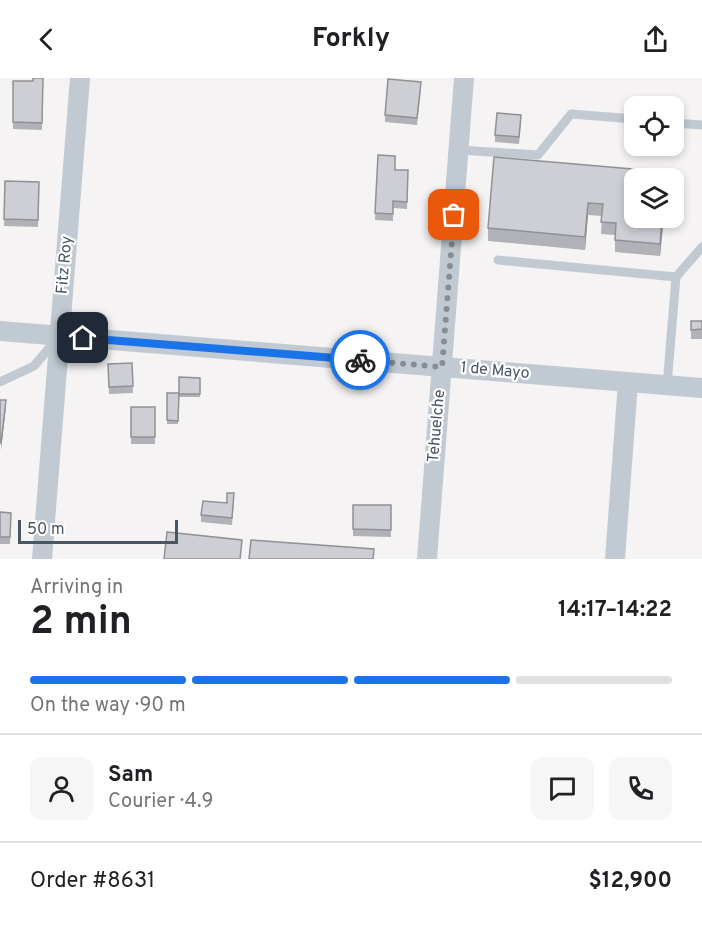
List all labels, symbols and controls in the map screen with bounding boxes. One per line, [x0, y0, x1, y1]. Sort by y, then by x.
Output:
text: Forkly [312, 22, 390, 56]
icon: back [30, 23, 63, 56]
icon: share [639, 23, 672, 56]
map controls [624, 96, 684, 228]
button: locate [624, 96, 684, 156]
button: layers [624, 168, 684, 228]
pin [428, 189, 479, 240]
icon: bag [437, 198, 470, 231]
street label: Fitz Roy [52, 235, 78, 295]
pin [57, 312, 108, 363]
icon: home [66, 321, 99, 354]
courier [330, 330, 390, 390]
icon: bike [344, 344, 377, 377]
street label: 1 de Mayo [460, 358, 530, 384]
street label: Tehuelche [424, 389, 450, 463]
scale bar [18, 517, 178, 544]
text: 50 m [27, 520, 65, 540]
text: Arriving in [30, 575, 123, 601]
text: 14:17–14:22 [558, 597, 672, 624]
text: 2 min [30, 599, 132, 648]
text: On the way · 90 m [30, 693, 186, 719]
button: person [30, 757, 93, 820]
button: chat [531, 757, 594, 820]
button: phone [609, 757, 672, 820]
text: Sam [108, 762, 153, 789]
text: Courier · 4.9 [108, 789, 213, 815]
text: Order #8631 [30, 868, 155, 895]
text: $12,900 [588, 868, 672, 895]

